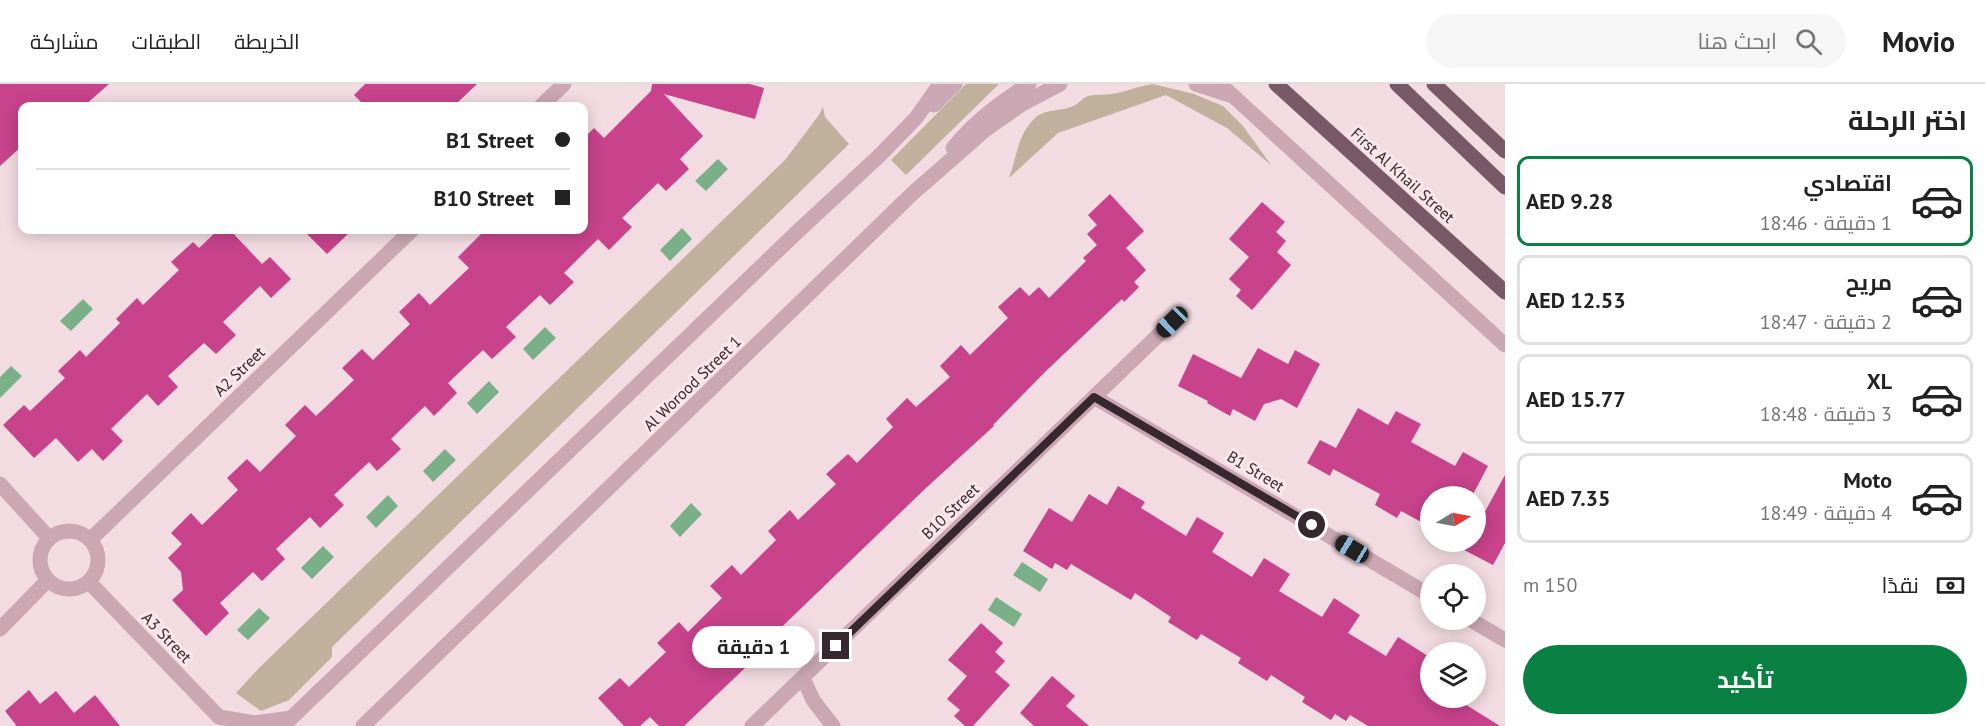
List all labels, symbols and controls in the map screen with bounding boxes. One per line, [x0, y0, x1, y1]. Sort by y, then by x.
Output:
search box [1426, 14, 1846, 68]
text: Movio [1882, 23, 1955, 60]
icon: search [1792, 25, 1825, 58]
text: ابحث هنا [1698, 27, 1777, 55]
text: مشاركة [30, 28, 99, 55]
text: الطبقات [132, 28, 201, 55]
text: الخريطة [234, 28, 300, 55]
text: اختر الرحلة [1848, 103, 1967, 137]
street label: First Al Khail Street [1347, 123, 1459, 227]
text: B1 Street [446, 126, 534, 154]
text: اقتصادي [1803, 169, 1892, 197]
icon: car [1910, 174, 1964, 228]
text: B10 Street [434, 184, 534, 212]
text: AED 9.28 [1526, 187, 1613, 215]
text: 1 دقيقة · 18:46 [1760, 210, 1892, 236]
text: مريح [1846, 268, 1892, 296]
icon: car [1910, 273, 1964, 327]
text: AED 12.53 [1526, 286, 1626, 314]
car [1153, 303, 1191, 341]
text: 2 دقيقة · 18:47 [1760, 309, 1892, 335]
street label: Al Worood Street 1 [639, 331, 745, 435]
street label: A2 Street [209, 341, 269, 400]
text: XL [1867, 367, 1892, 395]
icon: car [1910, 372, 1964, 426]
text: AED 15.77 [1526, 385, 1626, 413]
text: 3 دقيقة · 18:48 [1760, 401, 1892, 427]
street label: B1 Street [1224, 446, 1289, 496]
text: Moto [1843, 466, 1892, 494]
icon: car [1910, 471, 1964, 525]
street label: B10 Street [917, 478, 983, 543]
text: AED 7.35 [1526, 484, 1611, 512]
north arrow [1420, 486, 1486, 552]
map controls [1420, 486, 1486, 708]
text: 4 دقيقة · 18:49 [1760, 500, 1892, 526]
route start [1298, 511, 1325, 538]
car [1332, 532, 1372, 566]
button: locate [1420, 564, 1486, 630]
icon: cash [1934, 569, 1967, 602]
text: نقدًا [1881, 571, 1919, 599]
text: 150 m [1523, 572, 1577, 598]
street label: A3 Street [138, 607, 197, 667]
callout: 1 دقيقة [692, 625, 815, 667]
route end [822, 632, 849, 659]
text: 1 دقيقة [717, 634, 790, 660]
button: layers [1420, 642, 1486, 708]
button: تأكيد [1523, 645, 1967, 714]

